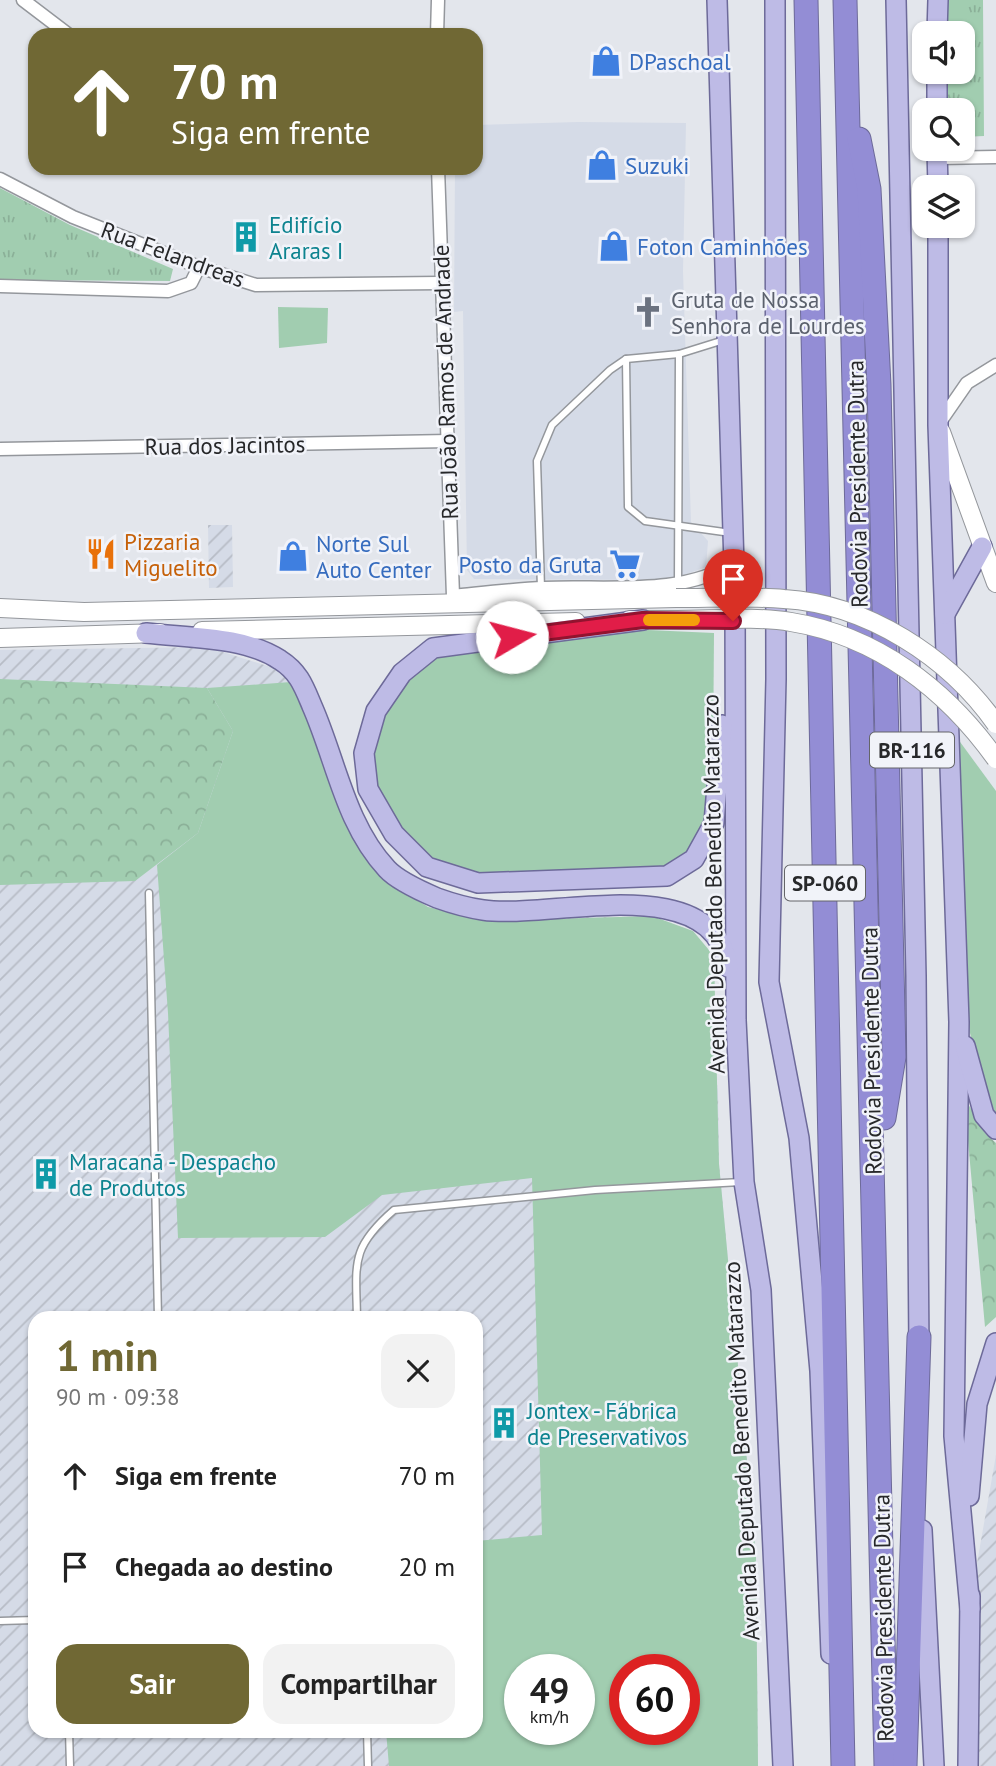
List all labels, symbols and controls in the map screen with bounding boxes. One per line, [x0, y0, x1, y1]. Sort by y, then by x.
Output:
map controls [912, 21, 975, 238]
button: sound [912, 21, 975, 84]
shop icon: DPaschoal [589, 44, 623, 78]
place label: DPaschoal [629, 47, 731, 76]
text: 70 m [171, 49, 278, 113]
icon: ahead [56, 56, 147, 147]
button: search [912, 98, 975, 161]
text: Siga em frente [171, 111, 371, 153]
shop icon: Suzuki [585, 148, 619, 182]
place label: Suzuki [625, 151, 689, 180]
button: layers [912, 175, 975, 238]
place label: Edifício Araras I [269, 210, 343, 265]
street label: Rua Felandreas [97, 215, 249, 293]
building icon: Edifício Araras I [229, 220, 263, 254]
shop icon: Foton Caminhões [597, 229, 631, 263]
place label: Foton Caminhões [637, 232, 808, 261]
street label: Rua João Ramos de Andrade [426, 244, 464, 520]
place label: Gruta de Nossa Senhora de Lourdes [671, 285, 865, 340]
church icon: Gruta de Nossa Senhora de Lourdes [631, 295, 665, 329]
street label: Rodovia Presidente Dutra [840, 360, 874, 608]
street label: Rua dos Jacintos [144, 429, 306, 461]
place label: Pizzaria Miguelito [124, 527, 218, 582]
place label: Norte Sul Auto Center [316, 529, 432, 584]
restaurant icon: Pizzaria Miguelito [84, 537, 118, 571]
shop icon: Norte Sul Auto Center [276, 539, 310, 573]
supermarket icon: Posto da Gruta [608, 547, 642, 581]
pin [703, 549, 763, 621]
place label: Posto da Gruta [459, 550, 602, 579]
icon: arrive [714, 560, 752, 598]
position arrow [475, 600, 549, 674]
street label: Avenida Deputado Benedito Matarazzo [695, 694, 731, 1074]
road number: BR-116 [870, 732, 954, 768]
road number: SP-060 [785, 866, 865, 900]
street label: Rodovia Presidente Dutra [854, 927, 888, 1175]
place label: Maracanã - Despacho de Produtos [69, 1147, 276, 1202]
building icon: Maracanã - Despacho de Produtos [29, 1157, 63, 1191]
street label: Avenida Deputado Benedito Matarazzo [717, 1261, 765, 1641]
text: 1 min [56, 1328, 158, 1383]
button: close [381, 1334, 455, 1408]
text: 90 m · 09:38 [56, 1382, 180, 1411]
place label: Jontex - Fábrica de Preservativos [526, 1396, 687, 1451]
building icon: Jontex - Fábrica de Preservativos [487, 1406, 521, 1440]
icon: ahead [56, 1457, 94, 1495]
text: Siga em frente [115, 1459, 277, 1492]
text: 70 m [399, 1459, 455, 1492]
street label: Rodovia Presidente Dutra [866, 1494, 900, 1742]
icon: arrive [56, 1548, 94, 1586]
text: Chegada ao destino [115, 1550, 333, 1583]
text: 20 m [399, 1550, 455, 1583]
button: Sair [56, 1644, 249, 1724]
button: Compartilhar [263, 1644, 455, 1724]
speed limit sign: 60 [609, 1654, 700, 1745]
text: 49 [530, 1667, 569, 1713]
text: km/h [530, 1705, 569, 1728]

